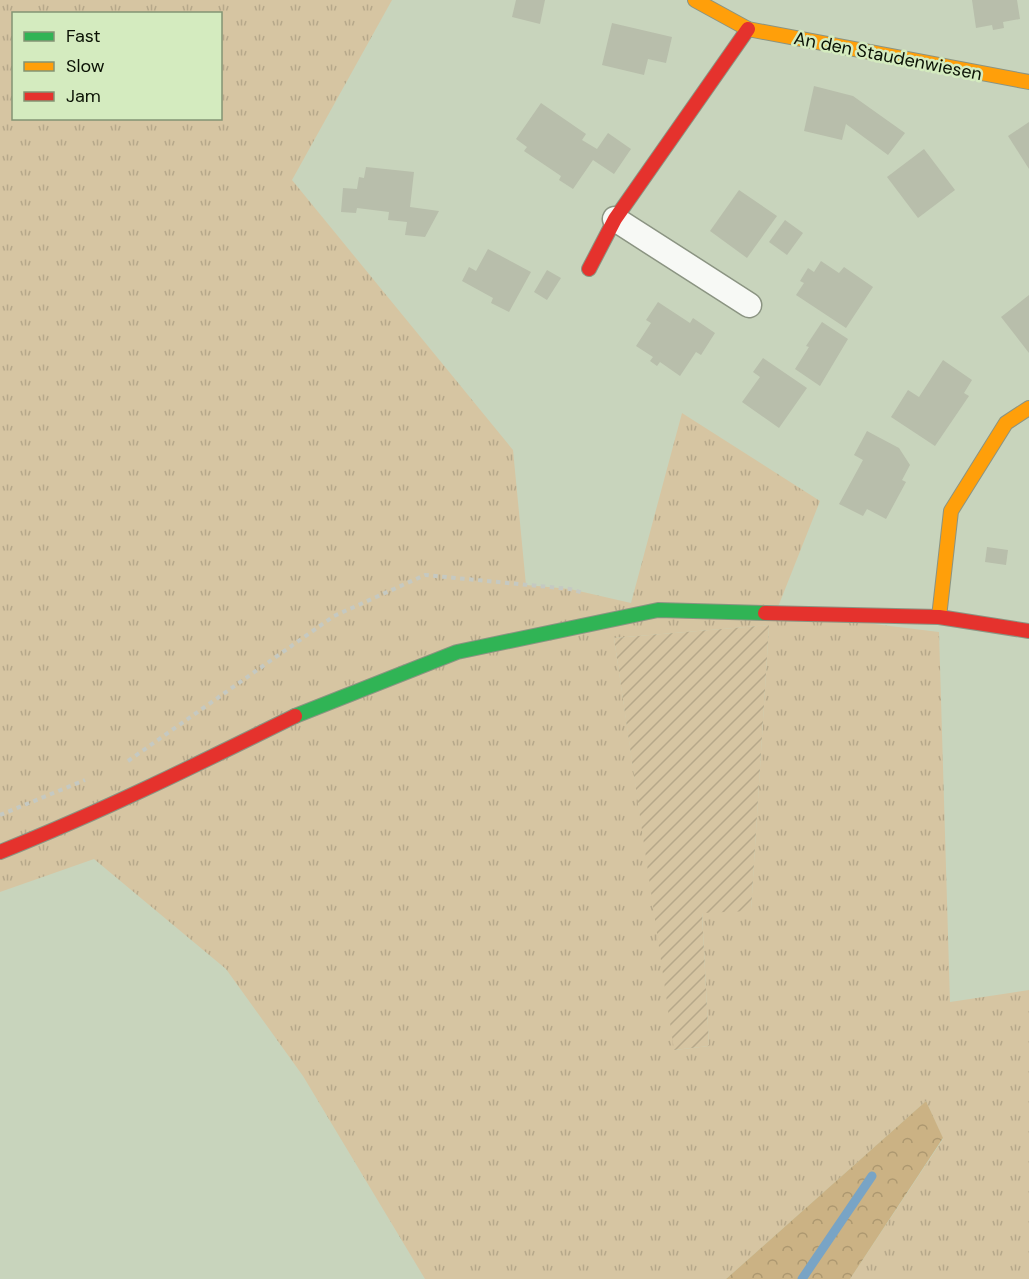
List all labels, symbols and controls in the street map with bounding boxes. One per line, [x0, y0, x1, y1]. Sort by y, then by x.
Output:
legend [12, 12, 222, 120]
text: Fast [66, 24, 101, 48]
street label: An den Staudenwiesen [792, 26, 984, 86]
text: Slow [66, 54, 105, 78]
text: Jam [66, 84, 101, 108]

